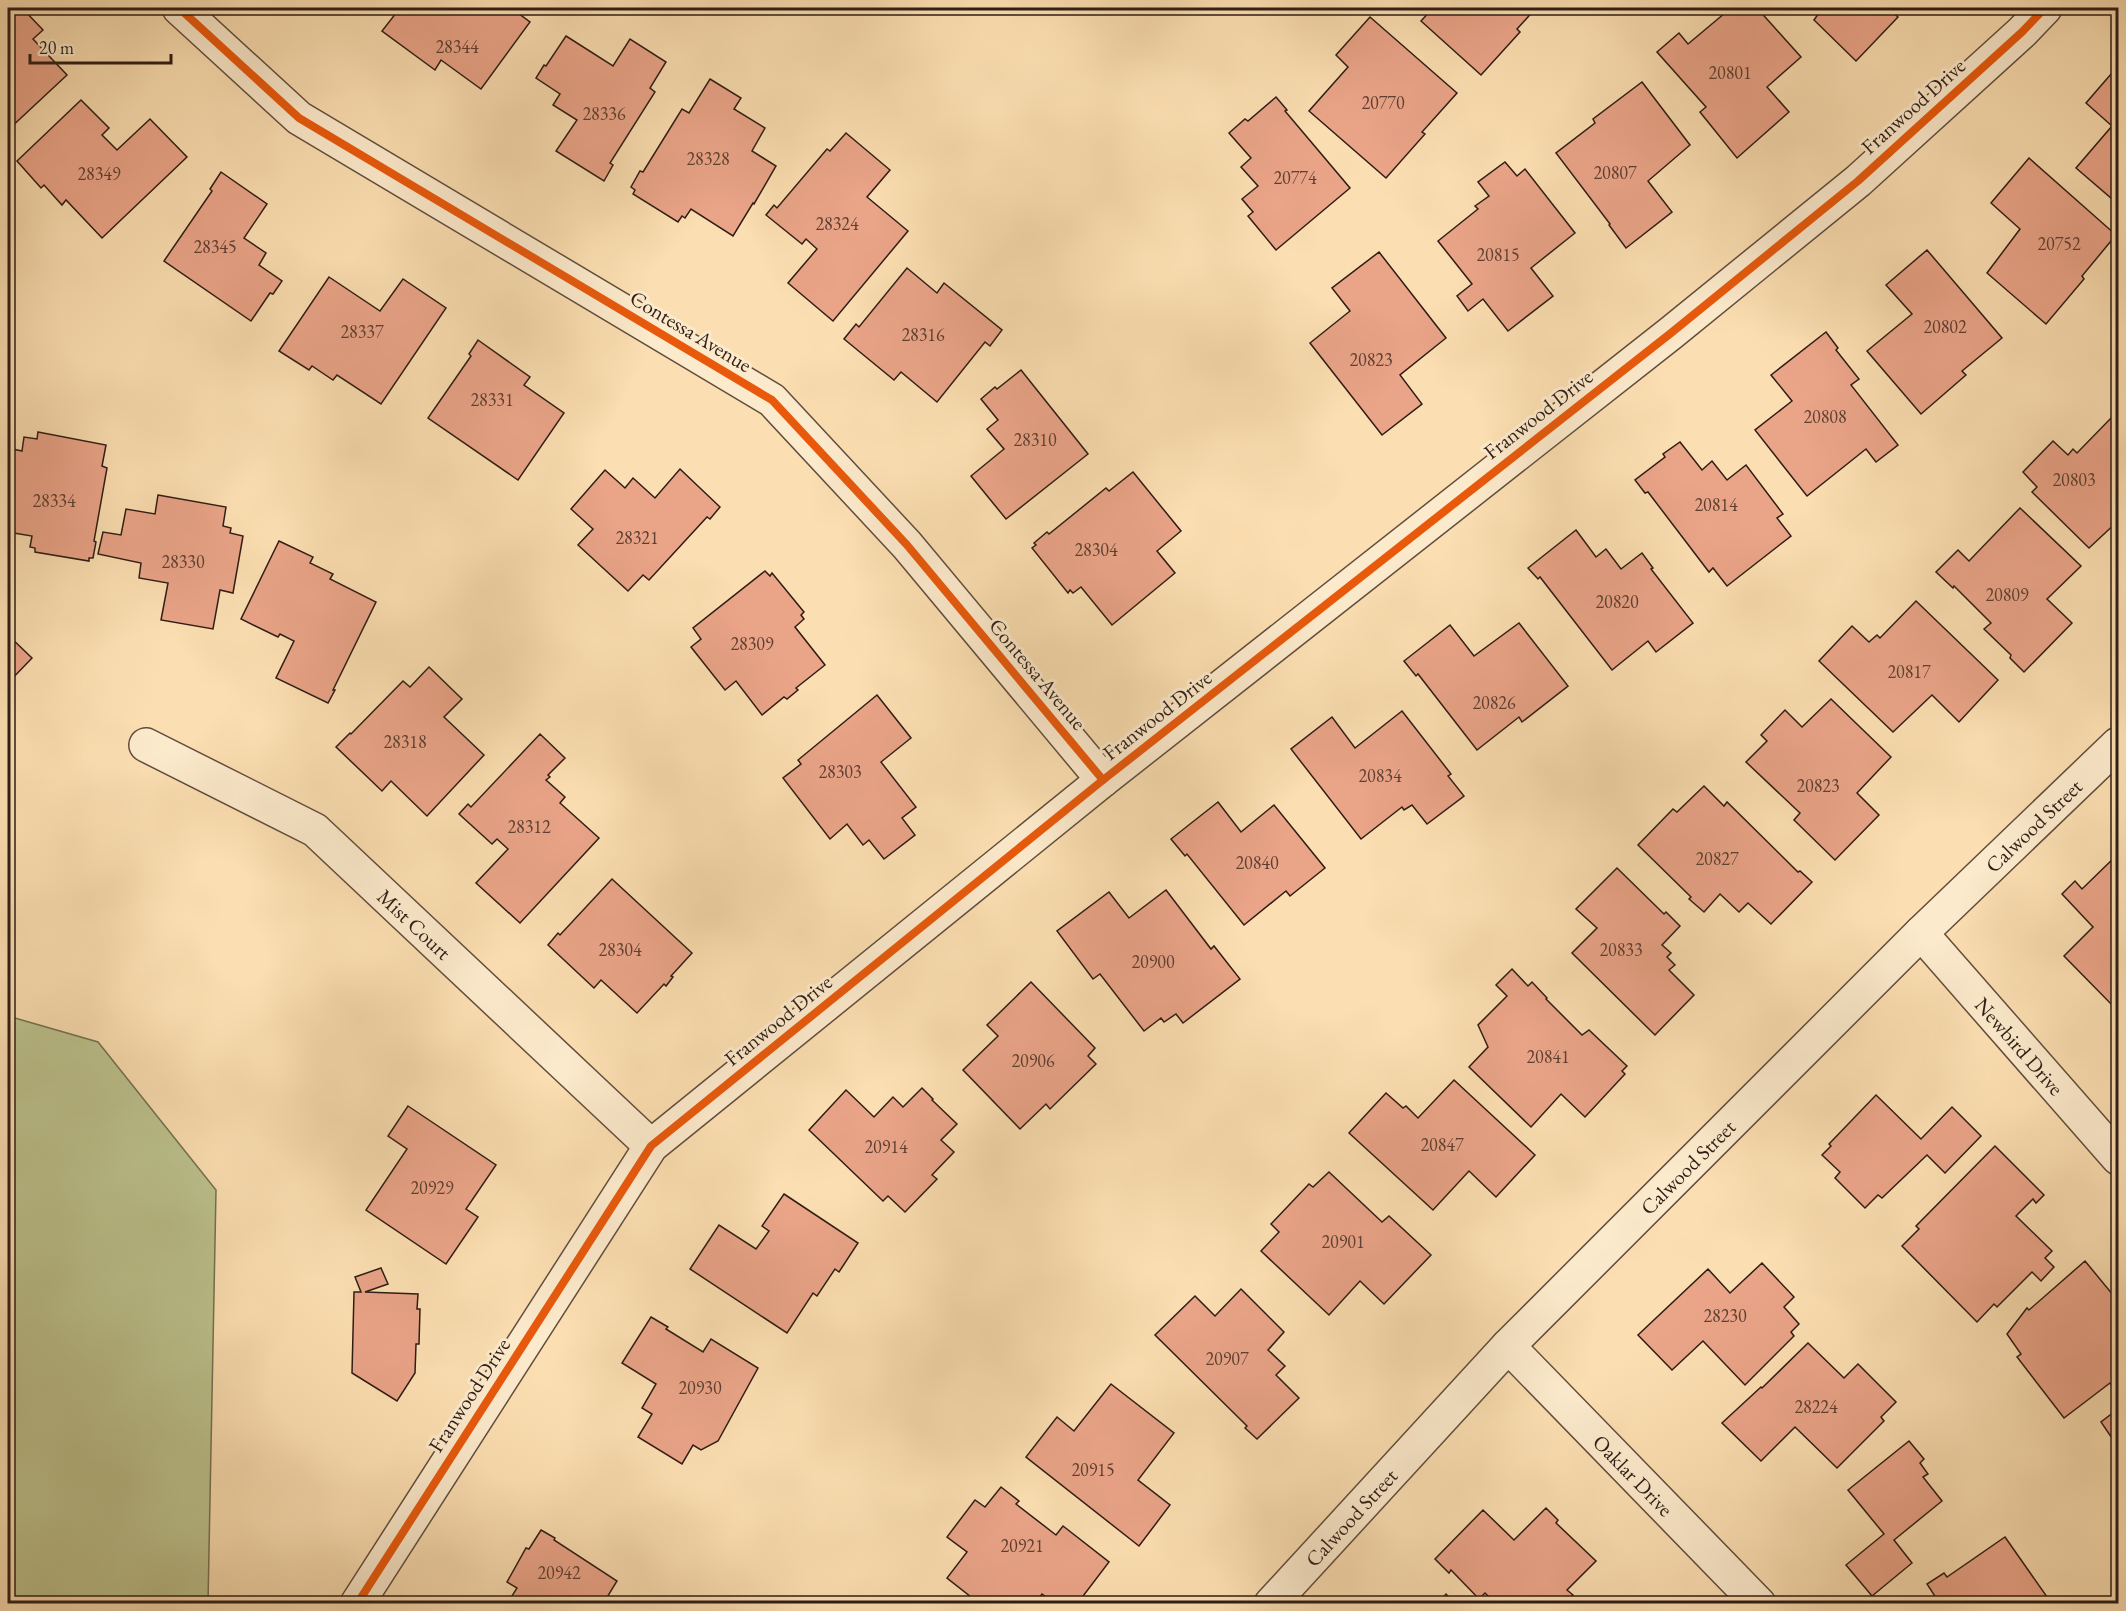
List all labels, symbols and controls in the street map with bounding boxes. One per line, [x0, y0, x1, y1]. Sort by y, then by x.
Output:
scale bar [30, 27, 171, 65]
house number: 28344 [435, 35, 479, 58]
text: 20 m [39, 36, 74, 59]
street label: Franwood Drive [1855, 52, 1971, 160]
house number: 20801 [1708, 61, 1752, 84]
house number: 20770 [1361, 91, 1405, 114]
house number: 28336 [582, 102, 626, 125]
house number: 28328 [686, 147, 730, 170]
house number: 20807 [1593, 161, 1637, 184]
house number: 28349 [77, 162, 121, 185]
house number: 20774 [1273, 166, 1317, 189]
house number: 28324 [815, 212, 859, 235]
house number: 20752 [2037, 232, 2081, 255]
house number: 28345 [193, 235, 237, 258]
house number: 20815 [1476, 243, 1520, 266]
street label: Contessa Avenue [625, 284, 757, 378]
house number: 20802 [1923, 315, 1967, 338]
house number: 28337 [340, 320, 384, 343]
house number: 28316 [901, 323, 945, 346]
house number: 20823 [1349, 348, 1393, 371]
street label: Franwood Drive [1478, 363, 1598, 465]
house number: 28331 [470, 388, 514, 411]
house number: 20808 [1803, 405, 1847, 428]
house number: 28310 [1013, 428, 1057, 451]
house number: 20803 [2052, 468, 2096, 491]
house number: 28334 [32, 489, 76, 512]
house number: 20814 [1694, 493, 1738, 516]
house number: 28321 [615, 526, 659, 549]
house number: 28304 [1074, 538, 1118, 561]
house number: 28330 [161, 550, 205, 573]
house number: 20809 [1985, 583, 2029, 606]
house number: 20820 [1595, 590, 1639, 613]
street label: Contessa Avenue [983, 613, 1093, 735]
house number: 28309 [730, 632, 774, 655]
house number: 20817 [1887, 660, 1931, 683]
street label: Franwood Drive [1097, 664, 1217, 766]
house number: 20826 [1472, 691, 1516, 714]
house number: 28318 [383, 730, 427, 753]
house number: 28303 [818, 760, 862, 783]
house number: 20834 [1358, 764, 1402, 787]
street label: Calwood Street [1979, 772, 2088, 878]
house number: 20823 [1796, 774, 1840, 797]
house number: 28312 [507, 815, 551, 838]
house number: 20827 [1695, 847, 1739, 870]
house number: 20840 [1235, 851, 1279, 874]
street label: Mist Court [372, 882, 458, 965]
house number: 28304 [598, 938, 642, 961]
house number: 20833 [1599, 938, 1643, 961]
house number: 20900 [1131, 950, 1175, 973]
street label: Franwood Drive [719, 968, 837, 1072]
street label: Newbird Drive [1969, 991, 2070, 1101]
house number: 20841 [1526, 1045, 1570, 1068]
house number: 20906 [1011, 1049, 1055, 1072]
street label: Calwood Street [1634, 1113, 1741, 1220]
house number: 20847 [1420, 1133, 1464, 1156]
house number: 20914 [864, 1135, 908, 1158]
house number: 20929 [410, 1176, 454, 1199]
house number: 20901 [1321, 1230, 1365, 1253]
house number: 28230 [1703, 1304, 1747, 1327]
street label: Franwood Drive [422, 1333, 516, 1457]
house number: 20907 [1205, 1347, 1249, 1370]
house number: 20930 [678, 1376, 722, 1399]
house number: 28224 [1794, 1395, 1838, 1418]
street label: Oaklar Drive [1588, 1428, 1679, 1522]
house number: 20915 [1071, 1458, 1115, 1481]
street label: Calwood Street [1299, 1462, 1403, 1572]
house number: 20921 [1000, 1534, 1044, 1557]
house number: 20942 [537, 1561, 581, 1584]

